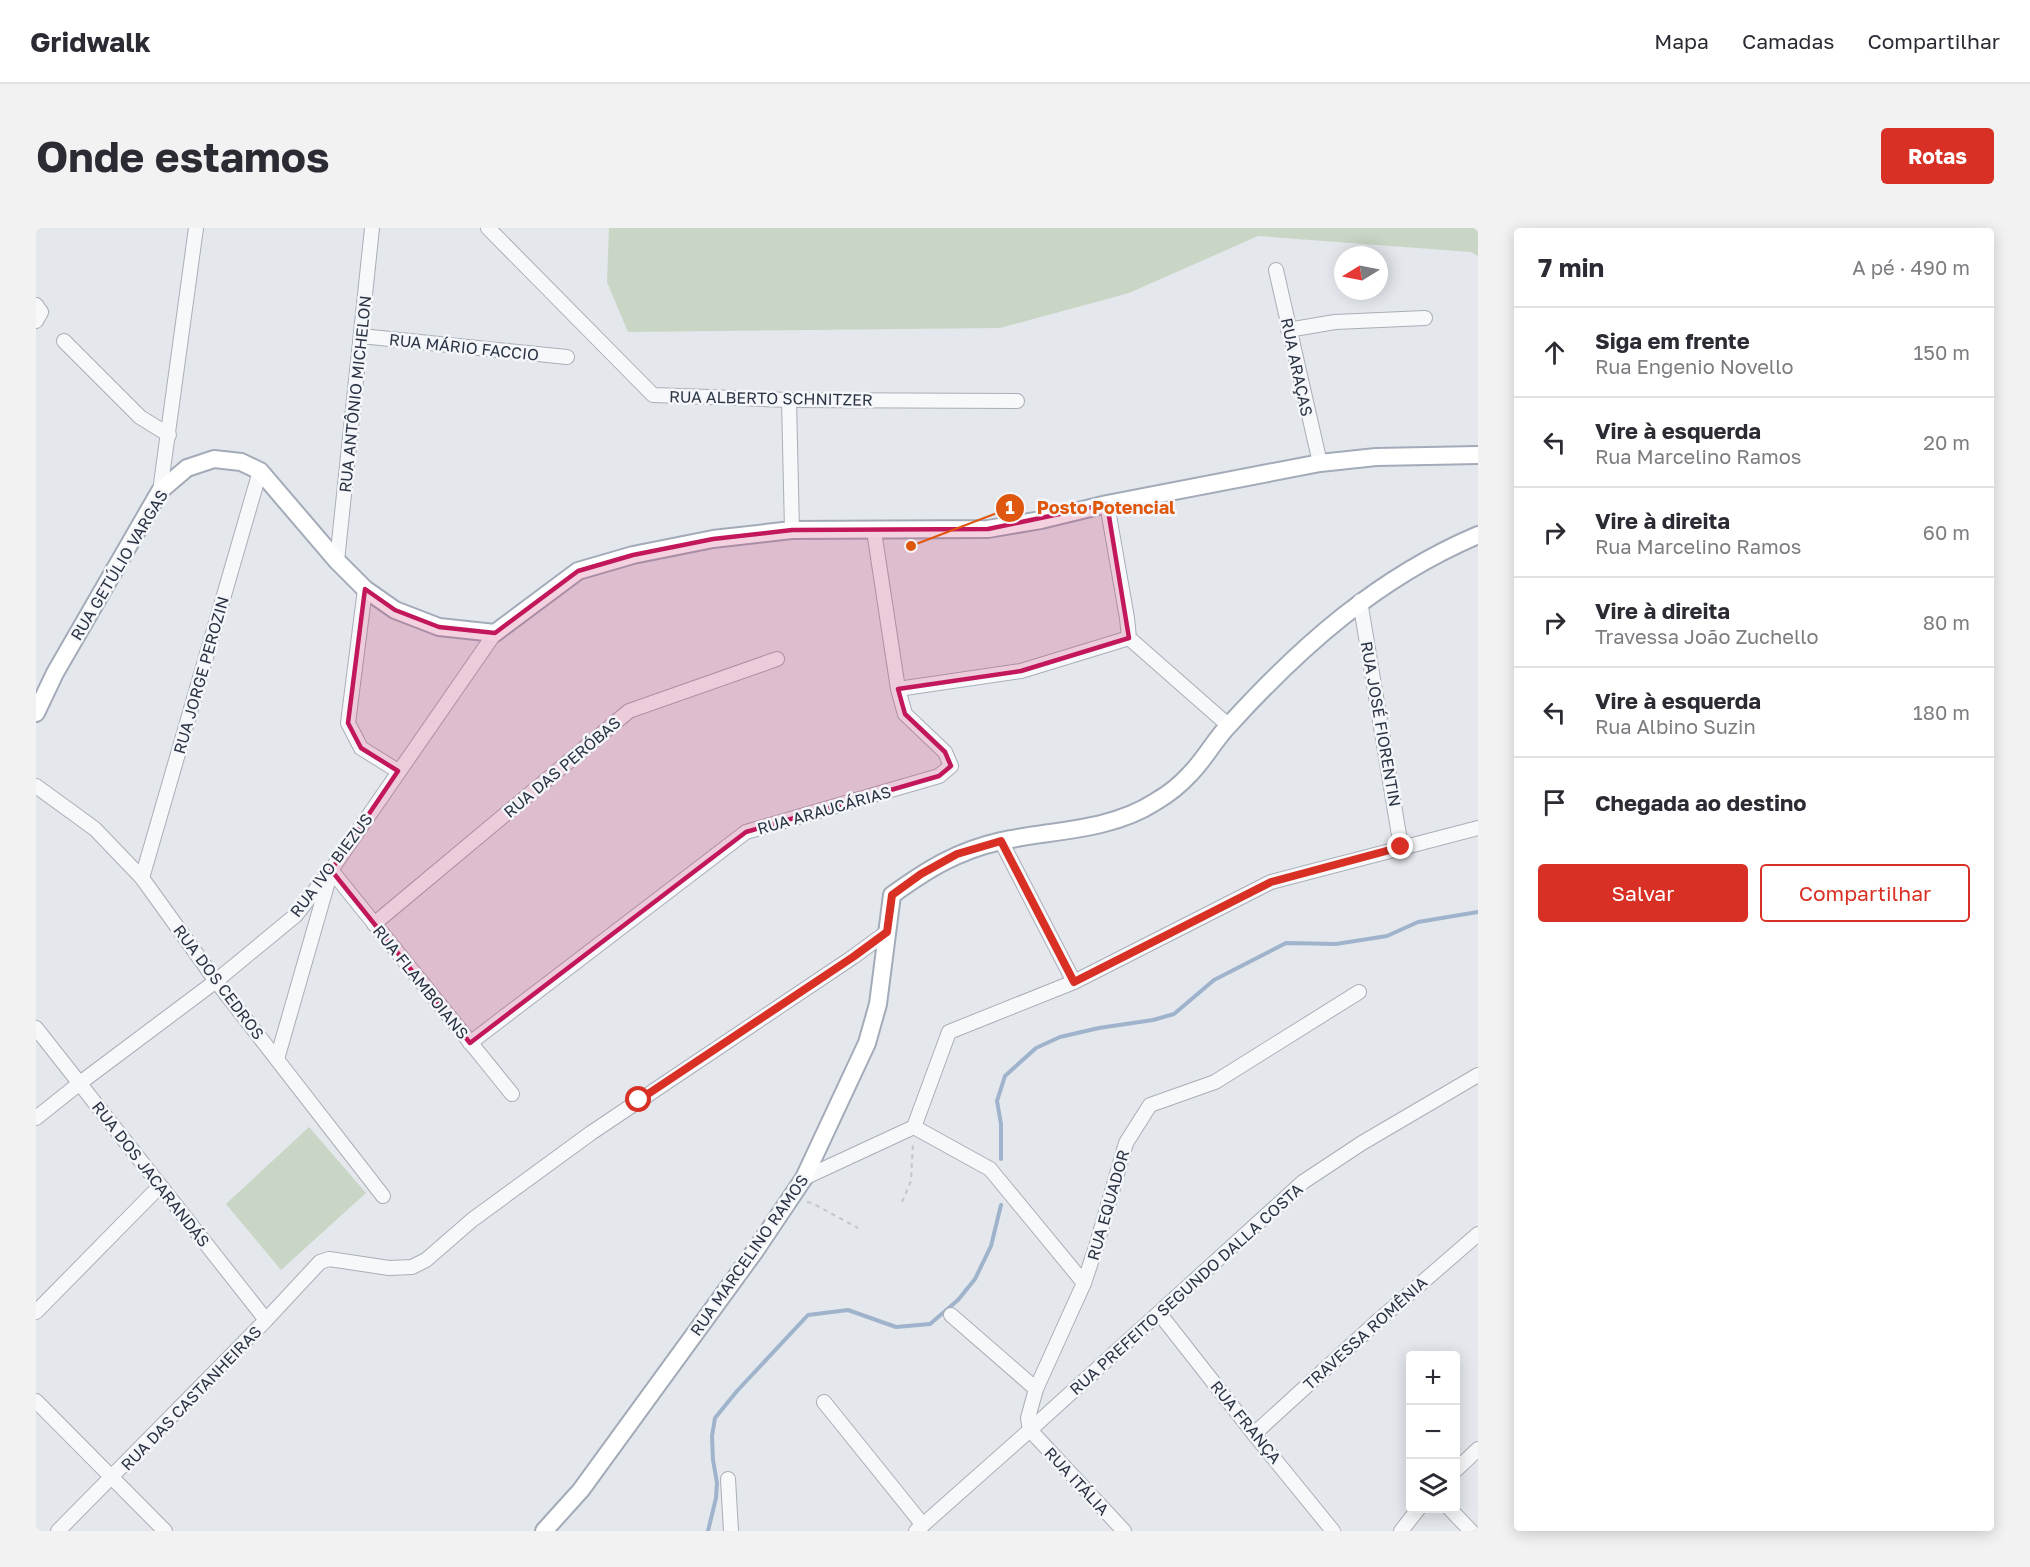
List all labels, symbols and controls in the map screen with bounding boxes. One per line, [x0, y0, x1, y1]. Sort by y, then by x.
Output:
text: Gridwalk [30, 25, 151, 58]
text: Mapa [1654, 28, 1709, 54]
text: Camadas [1742, 28, 1834, 54]
text: Compartilhar [1867, 28, 2000, 54]
button: Rotas [1881, 128, 1994, 184]
text: Onde estamos [36, 131, 330, 181]
north arrow [1334, 246, 1388, 300]
text: 7 min [1538, 252, 1604, 283]
text: A pé · 490 m [1852, 255, 1970, 279]
street label: RUA ANTÔNIO MICHELON [335, 294, 375, 494]
street label: RUA ARAÇAS [1277, 316, 1317, 418]
text: Siga em frente [1595, 327, 1750, 354]
street label: RUA MÁRIO FACCIO [388, 329, 540, 365]
icon: ahead [1538, 336, 1571, 369]
text: 150 m [1914, 340, 1970, 364]
text: Rua Engenio Novello [1595, 354, 1793, 378]
street label: RUA ALBERTO SCHNITZER [669, 386, 873, 410]
text: Vire à esquerda [1595, 417, 1761, 444]
icon: left [1538, 426, 1571, 459]
text: 20 m [1923, 430, 1970, 454]
text: Rua Marcelino Ramos [1595, 444, 1801, 468]
street label: RUA GETÚLIO VARGAS [66, 486, 172, 644]
callout: Posto Potencial [995, 490, 1187, 526]
text: 1 [1005, 496, 1015, 518]
text: Posto Potencial [1037, 496, 1175, 518]
text: Vire à direita [1595, 507, 1730, 534]
icon: right [1538, 516, 1571, 549]
text: 60 m [1923, 520, 1970, 544]
text: Rua Marcelino Ramos [1595, 534, 1801, 558]
street label: RUA JORGE PEROZIN [169, 594, 233, 756]
text: Vire à direita [1595, 597, 1730, 624]
icon: right [1538, 606, 1571, 639]
text: 80 m [1923, 610, 1970, 634]
text: Travessa João Zuchello [1595, 624, 1819, 648]
street label: RUA JOSÉ FIORENTIN [1357, 640, 1405, 808]
text: Vire à esquerda [1595, 687, 1761, 714]
icon: left [1538, 696, 1571, 729]
text: 180 m [1913, 700, 1970, 724]
street label: RUA DAS PERÓBAS [499, 712, 625, 822]
text: Rua Albino Suzin [1595, 714, 1756, 738]
street label: RUA ARAUCÁRIAS [755, 781, 893, 839]
icon: arrive [1538, 786, 1571, 819]
text: Chegada ao destino [1595, 789, 1807, 816]
street label: RUA IVO BIEZUS [285, 809, 377, 921]
route end [1387, 833, 1413, 859]
button: Salvar [1538, 864, 1748, 922]
button: Compartilhar [1760, 864, 1970, 922]
street label: RUA DOS CEDROS [169, 921, 269, 1043]
street label: RUA FLAMBOIANS [369, 921, 473, 1043]
route start [625, 1086, 651, 1112]
street label: RUA DOS JACARANDÁS [88, 1097, 214, 1251]
street label: RUA EQUADOR [1083, 1147, 1133, 1263]
street label: RUA MARCELINO RAMOS [686, 1171, 812, 1339]
street label: RUA PREFEITO SEGUNDO DALLA COSTA [1065, 1179, 1307, 1399]
street label: TRAVESSA ROMÊNIA [1299, 1272, 1431, 1394]
street label: RUA DAS CASTANHEIRAS [117, 1321, 265, 1475]
map controls [1406, 1351, 1460, 1513]
button: + [1406, 1351, 1460, 1405]
street label: RUA FRANÇA [1206, 1376, 1286, 1468]
button: − [1406, 1405, 1460, 1459]
street label: RUA ITÁLIA [1040, 1443, 1114, 1519]
button: layers [1406, 1459, 1460, 1513]

